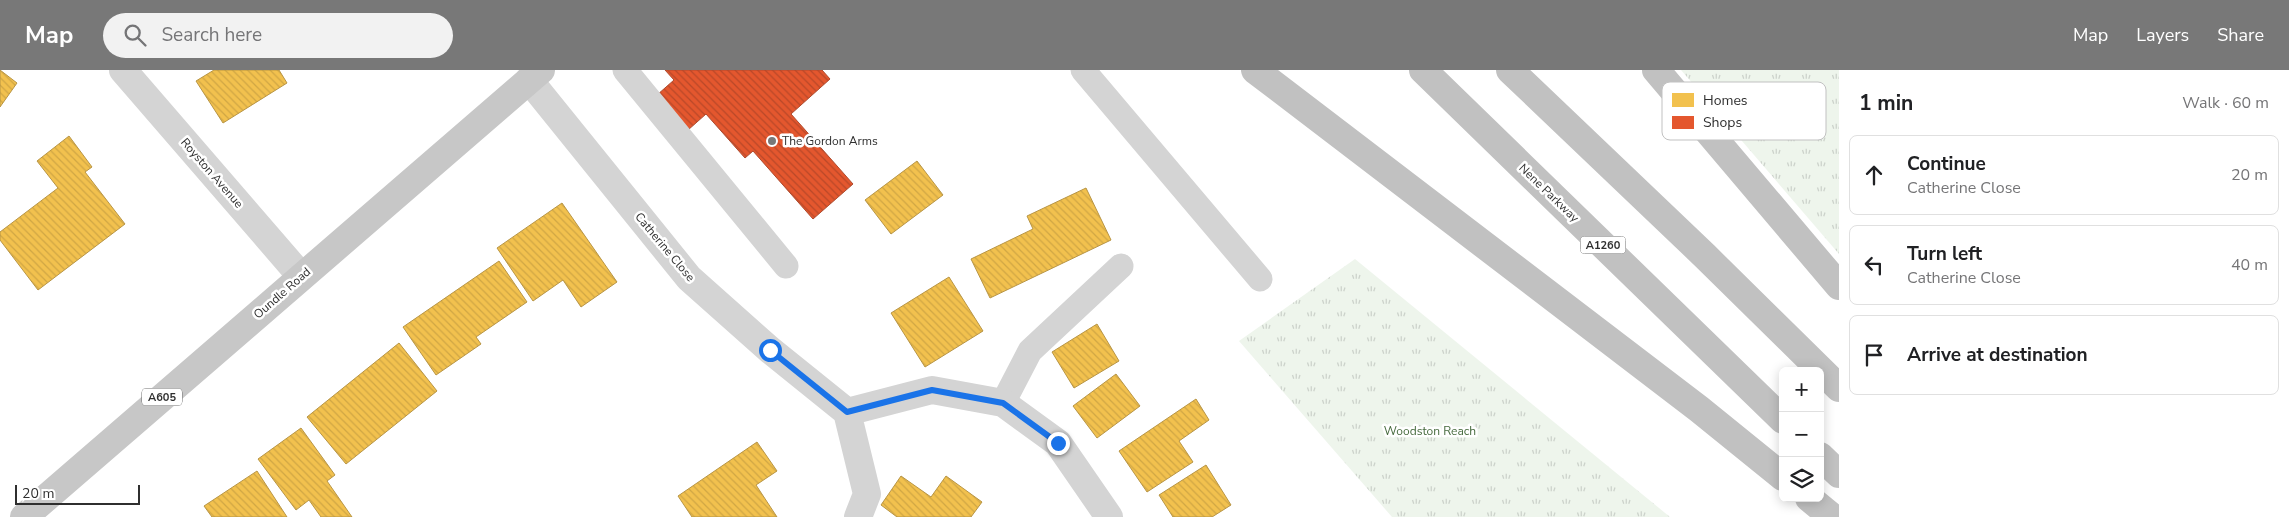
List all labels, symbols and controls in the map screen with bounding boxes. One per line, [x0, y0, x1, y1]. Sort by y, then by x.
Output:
search box [103, 13, 453, 58]
text: Map [25, 19, 73, 51]
icon: search [121, 21, 149, 49]
text: Search here [161, 22, 262, 48]
text: Map [2073, 23, 2108, 47]
text: Layers [2136, 23, 2189, 47]
text: Share [2217, 23, 2264, 47]
legend [1662, 82, 1826, 140]
text: 1 min [1859, 89, 1913, 117]
text: Homes [1703, 91, 1748, 110]
text: Walk · 60 m [2182, 92, 2269, 114]
text: Shops [1703, 113, 1743, 132]
place label: The Gordon Arms [782, 133, 878, 149]
street label: Royston Avenue [177, 135, 247, 211]
marker: The Gordon Arms [766, 135, 778, 147]
text: Continue [1907, 151, 1986, 177]
street label: Nene Parkway [1515, 160, 1583, 226]
icon: ahead [1860, 161, 1888, 189]
text: 20 m [2231, 164, 2268, 186]
text: Catherine Close [1907, 177, 2021, 199]
street label: Catherine Close [631, 209, 699, 285]
road number: A1260 [1580, 236, 1626, 254]
text: Turn left [1907, 241, 1982, 267]
icon: left [1860, 251, 1888, 279]
text: 40 m [2231, 254, 2268, 276]
street label: Oundle Road [250, 264, 314, 322]
text: Catherine Close [1907, 267, 2021, 289]
route start [759, 339, 782, 362]
icon: arrive [1860, 341, 1888, 369]
text: Arrive at destination [1907, 342, 2088, 368]
map controls [1779, 367, 1824, 502]
button: + [1779, 367, 1824, 412]
road number: A605 [142, 388, 182, 406]
button: − [1779, 412, 1824, 457]
park label: Woodston Reach [1384, 423, 1476, 439]
route end [1047, 432, 1070, 455]
button: layers [1779, 457, 1824, 502]
scale bar [15, 482, 140, 505]
text: 20 m [22, 484, 54, 503]

